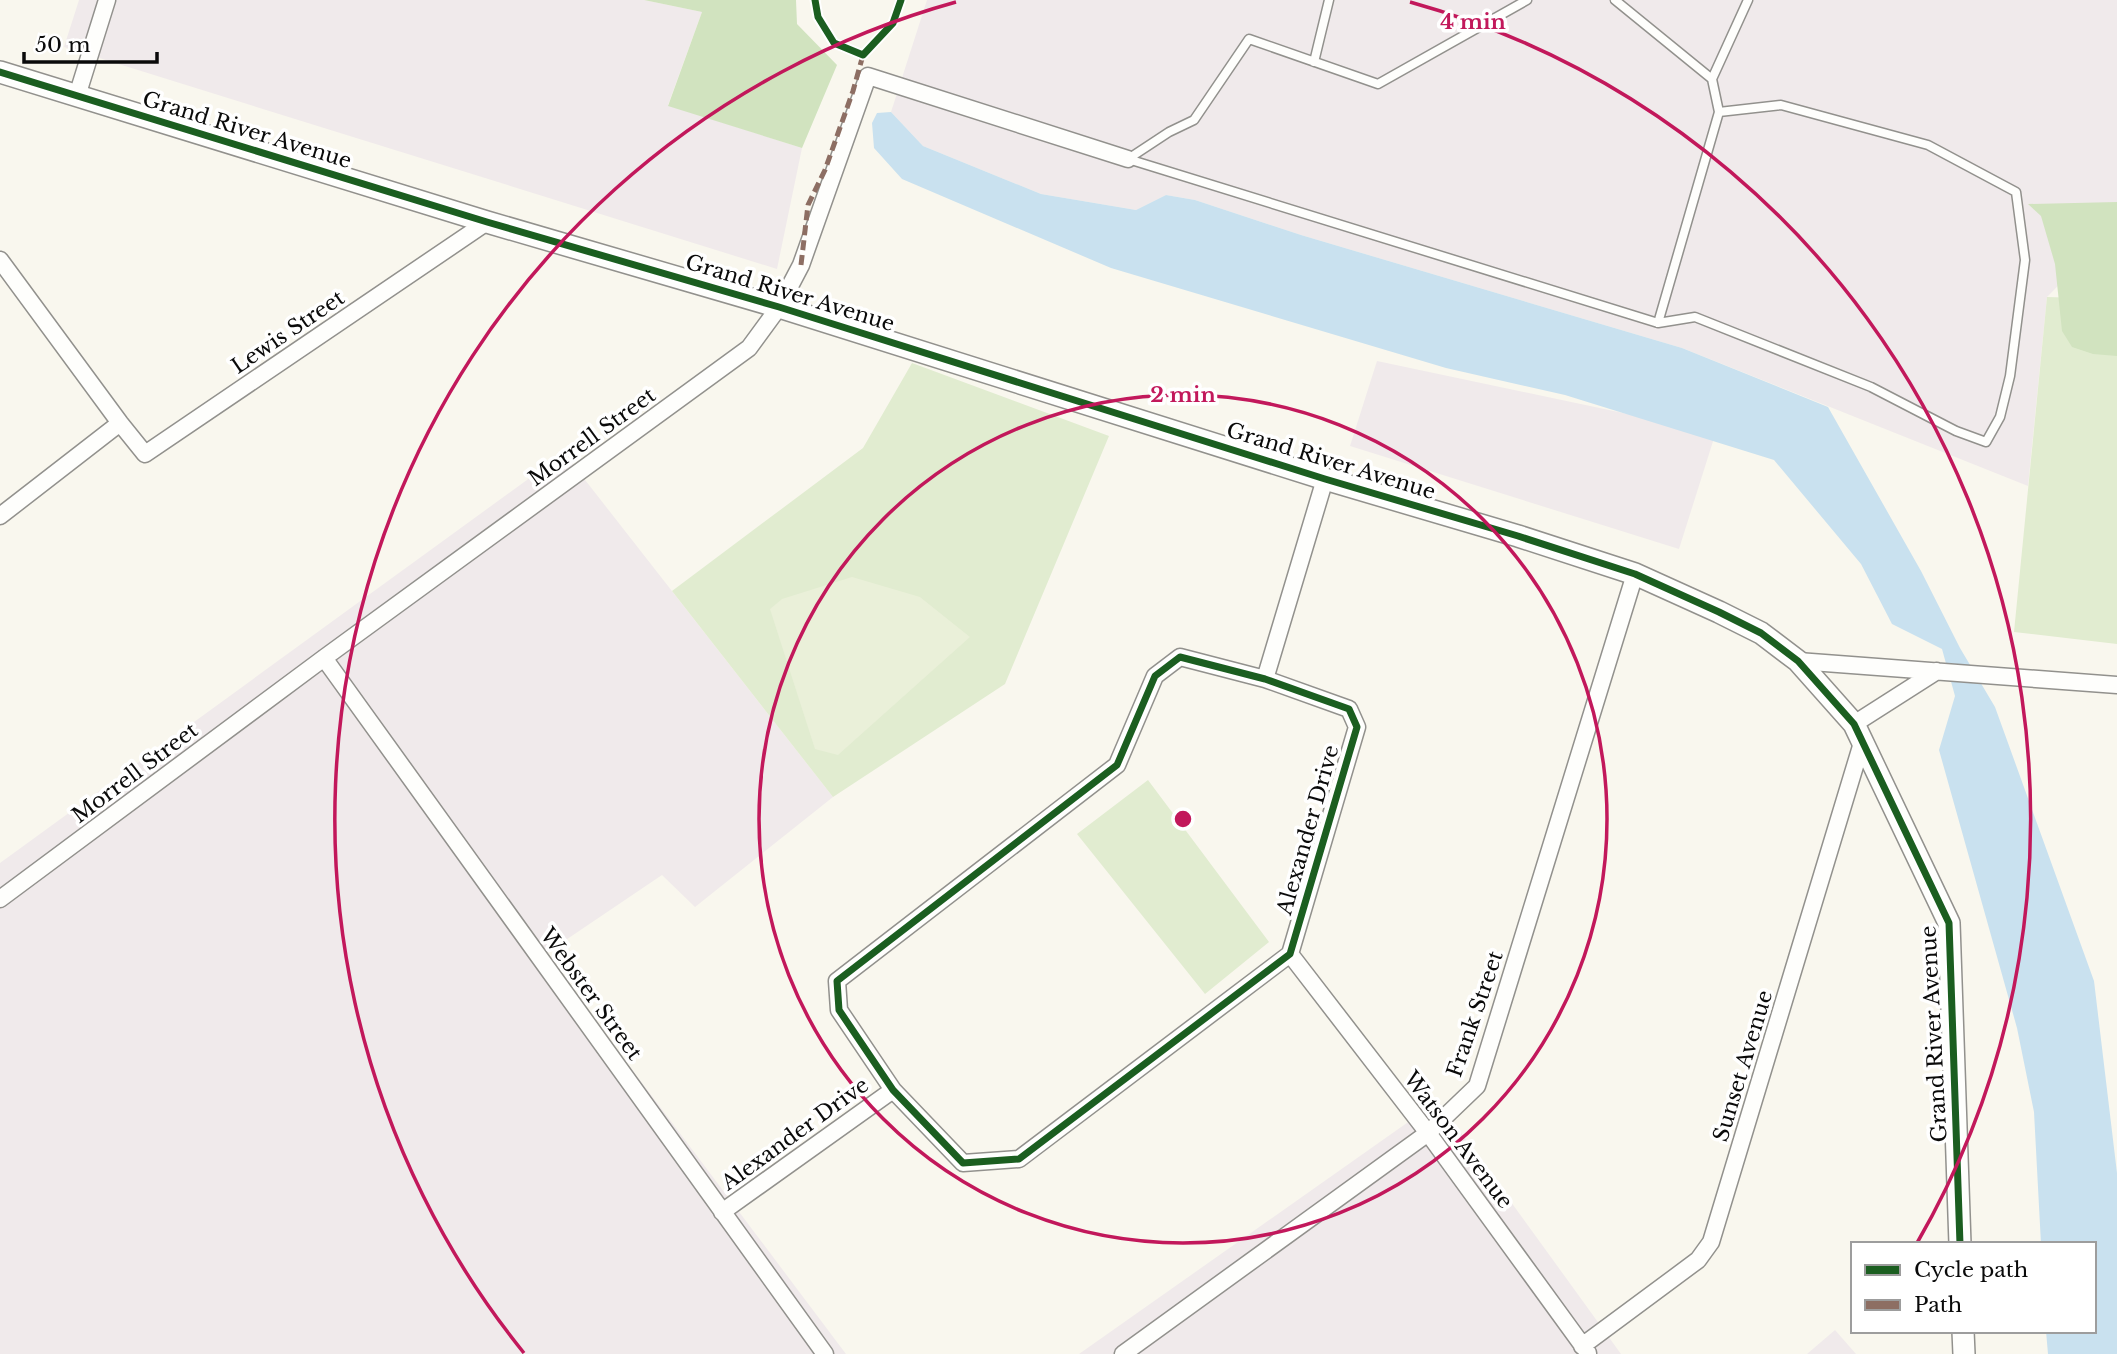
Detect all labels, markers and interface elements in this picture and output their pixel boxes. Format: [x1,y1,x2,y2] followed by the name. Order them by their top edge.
[1440,9,1506,35] text: 4 min
[24,21,158,65] scale bar
[35,32,91,58] text: 50 m
[139,86,355,174] street label: Grand River Avenue
[682,249,898,337] street label: Grand River Avenue
[227,285,350,379] street label: Lewis Street
[523,382,661,492] street label: Morrell Street
[1150,382,1216,408] text: 2 min
[1223,417,1439,505] street label: Grand River Avenue
[67,717,203,829] street label: Morrell Street
[1271,742,1345,919] street label: Alexander Drive
[1171,807,1195,831] centre of rings
[534,922,648,1065] street label: Webster Street
[1915,925,1953,1143] street label: Grand River Avenue
[1441,947,1509,1081] street label: Frank Street
[1708,987,1778,1145] street label: Sunset Avenue
[1397,1065,1518,1214] street label: Watson Avenue
[716,1072,874,1197] street label: Alexander Drive
[1851,1242,2096,1333] legend
[1914,1257,2028,1283] text: Cycle path
[1914,1292,1962,1318] text: Path

